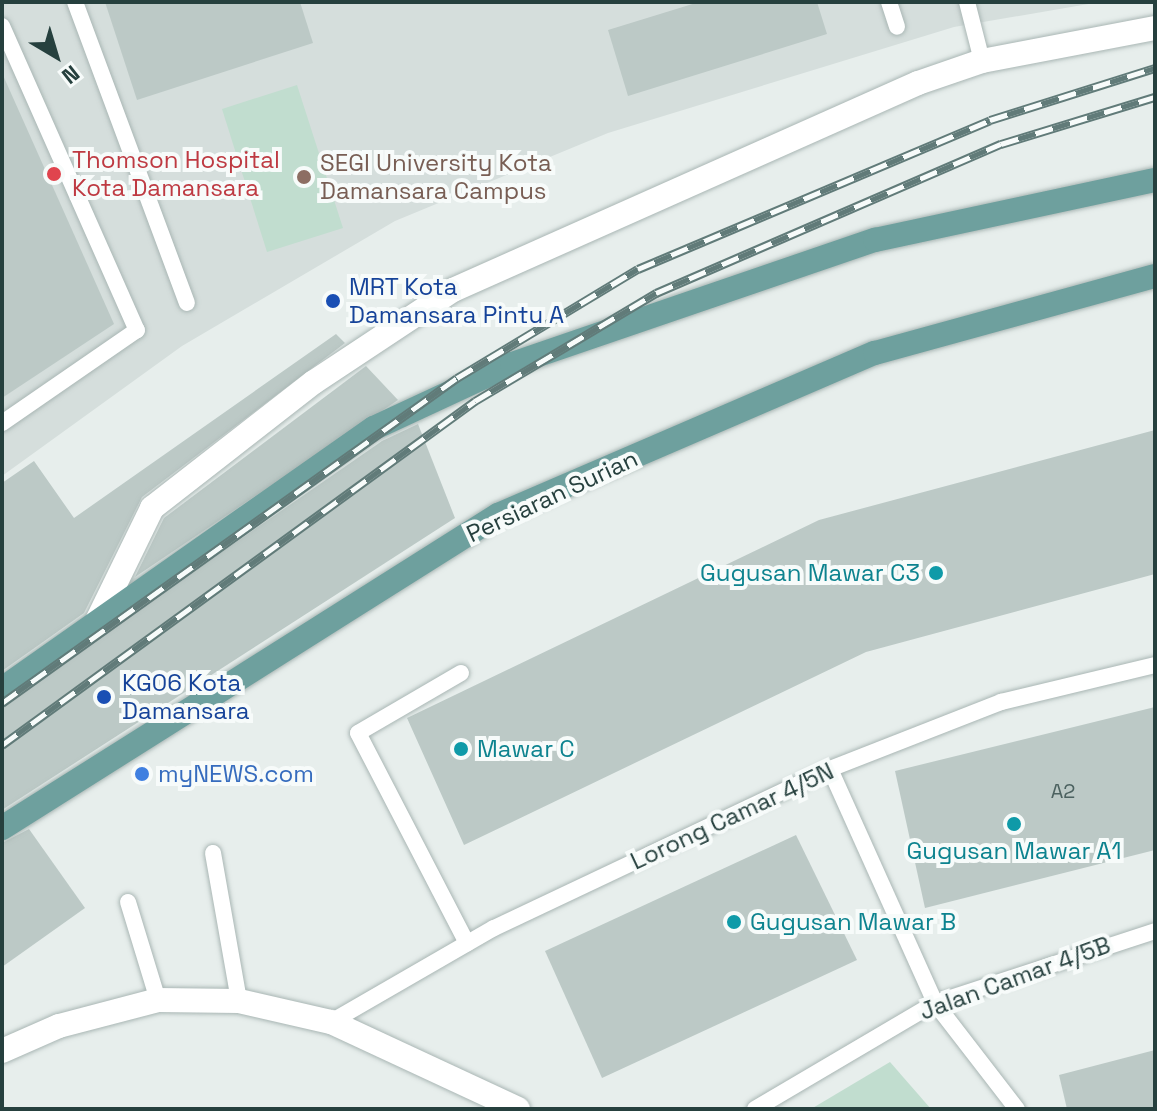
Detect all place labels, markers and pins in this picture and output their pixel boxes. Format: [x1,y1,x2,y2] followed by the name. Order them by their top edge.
[72,146,280,202] place label: Thomson Hospital Kota Damansara
[320,149,552,205] place label: SEGI University Kota Damansara Campus
[43,163,65,185] marker: Thomson Hospital Kota Damansara
[295,168,313,186] marker: SEGI University Kota Damansara Campus
[349,273,565,329] place label: MRT Kota Damansara Pintu A
[324,292,342,310] marker: MRT Kota Damansara Pintu A
[700,559,920,587] place label: Gugusan Mawar C3
[927,564,945,582] marker: Gugusan Mawar C3
[122,669,250,725] place label: KG06 Kota Damansara
[93,686,115,708] marker: KG06 Kota Damansara
[477,735,575,763] place label: Mawar C
[452,740,470,758] marker: Mawar C
[158,760,314,788] place label: myNEWS.com
[133,765,151,783] marker: myNEWS.com
[1005,815,1023,833] marker: Gugusan Mawar A1
[906,837,1122,865] place label: Gugusan Mawar A1
[750,908,956,936] place label: Gugusan Mawar B
[725,913,743,931] marker: Gugusan Mawar B

